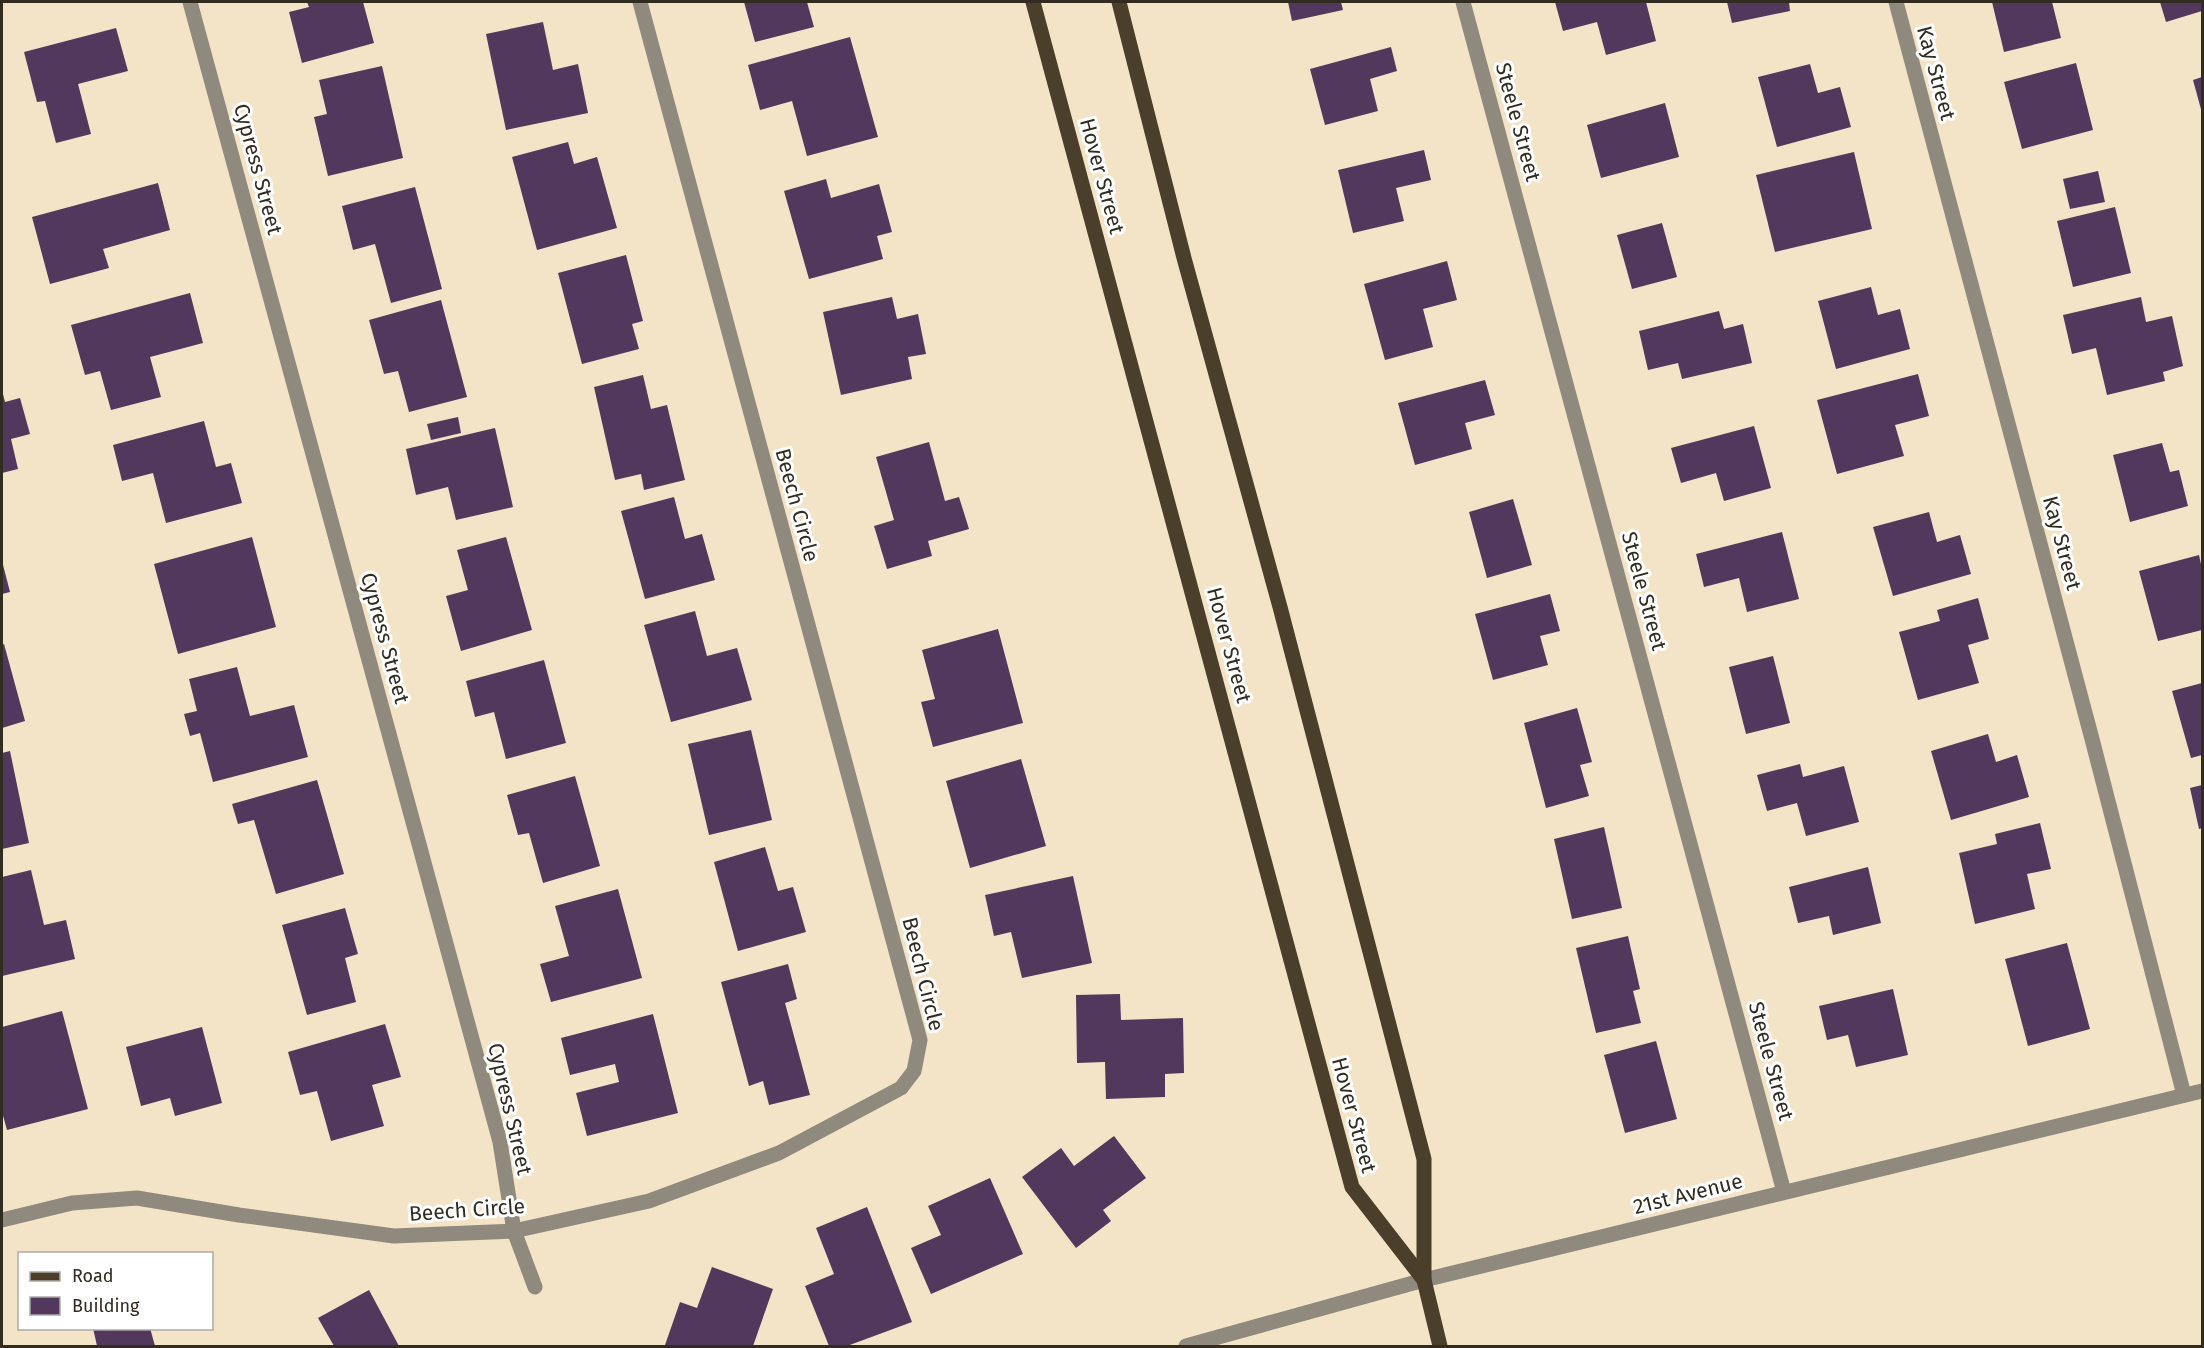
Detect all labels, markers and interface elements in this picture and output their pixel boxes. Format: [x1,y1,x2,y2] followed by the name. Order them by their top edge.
[1911,23,1961,123] street label: Kay Street
[1490,60,1546,185] street label: Steele Street
[228,101,288,238] street label: Cypress Street
[1074,115,1130,237] street label: Hover Street
[769,445,825,565] street label: Beech Circle
[2037,493,2087,593] street label: Kay Street
[1616,529,1672,654] street label: Steele Street
[355,570,415,707] street label: Cypress Street
[1201,584,1257,706] street label: Hover Street
[896,914,950,1034] street label: Beech Circle
[1743,999,1799,1124] street label: Steele Street
[482,1041,538,1178] street label: Cypress Street
[1326,1054,1382,1176] street label: Hover Street
[1631,1168,1745,1220] street label: 21st Avenue
[408,1193,526,1227] street label: Beech Circle
[18,1252,213,1330] legend
[72,1265,114,1287] text: Road
[72,1295,140,1317] text: Building

